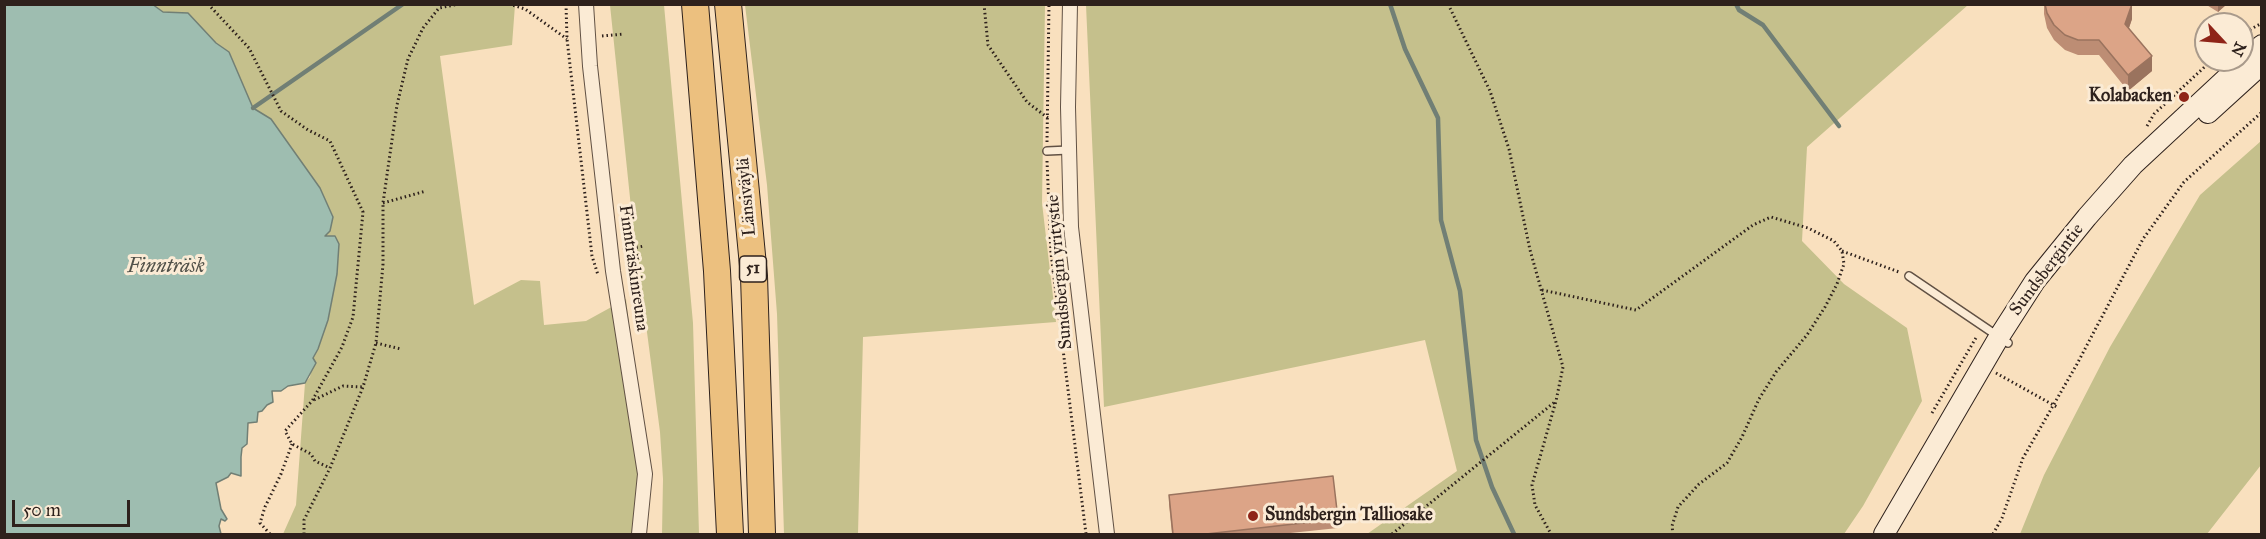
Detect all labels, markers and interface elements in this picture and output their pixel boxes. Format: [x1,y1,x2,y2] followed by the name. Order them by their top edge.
[2194,12,2254,72] north arrow
[2227,39,2250,59] text: N
[2089,86,2172,108] place label: Kolabacken
[2177,90,2191,104] marker: Kolabacken
[733,157,761,237] street label: Länsiväylä
[1042,194,1078,350] street label: Sundsbergin yritystie
[613,203,653,333] street label: Finnträskinreuna
[2005,220,2089,320] street label: Sundsbergintie
[127,255,205,279] water label: Finnträsk
[740,256,766,282] road number: 51
[15,488,134,526] scale bar
[23,499,61,521] text: 50 m
[1265,505,1433,527] place label: Sundsbergin Talliosake
[1246,509,1260,523] marker: Sundsbergin Talliosake

